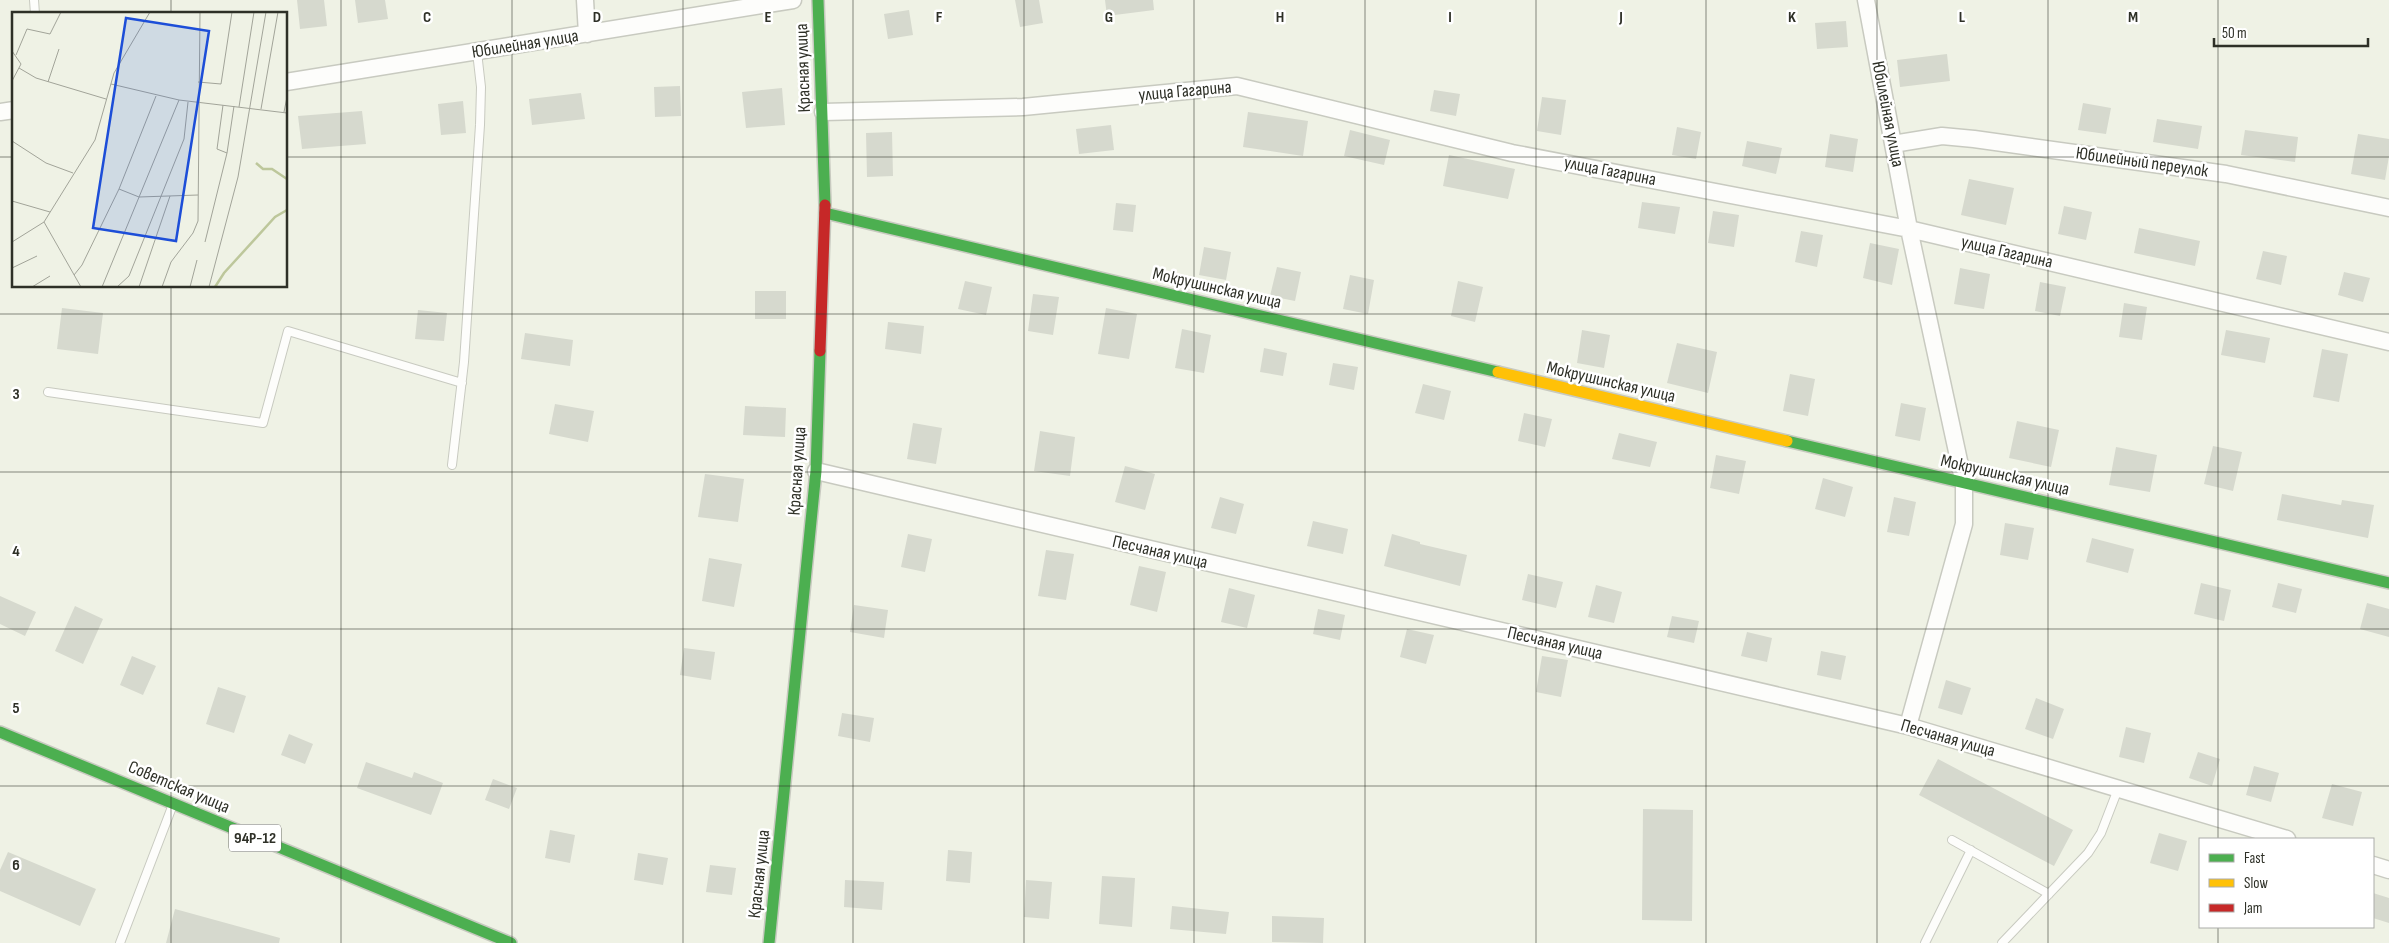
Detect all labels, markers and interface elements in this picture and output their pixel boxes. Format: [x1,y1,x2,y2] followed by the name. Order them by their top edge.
[423,8,431,27] text: C
[593,8,601,27] text: D
[765,8,772,27] text: E
[936,8,943,27] text: F
[1105,8,1113,27] text: G
[1276,8,1284,27] text: H
[1448,8,1452,27] text: I
[1618,8,1623,27] text: J
[1788,8,1796,27] text: K
[1959,8,1966,27] text: L
[2128,8,2138,27] text: M
[12,12,288,288] inset map
[2214,15,2368,47] scale bar
[791,23,815,113] street label: Красная улица
[2222,24,2247,43] text: 50 m
[470,25,580,63] street label: Юбилейная улица
[1867,59,1909,169] street label: Юбилейная улица
[1138,76,1232,106] street label: улица Гагарина
[2074,142,2210,182] street label: Юбилейный переулок
[1562,152,1658,190] street label: улица Гагарина
[1959,231,2055,273] street label: улица Гагарина
[1151,263,1284,313] street label: Мокрушинская улица
[1545,357,1678,407] street label: Мокрушинская улица
[12,385,20,404] text: 3
[783,426,811,516] street label: Красная улица
[1939,450,2072,500] street label: Мокрушинская улица
[1110,531,1210,573] street label: Песчаная улица
[12,542,20,561] text: 4
[1505,622,1605,664] street label: Песчаная улица
[12,699,20,718] text: 5
[1898,715,1998,762] street label: Песчаная улица
[125,756,233,818] street label: Советская улица
[229,824,281,851] road number: 94Р-12
[744,829,774,919] street label: Красная улица
[2199,838,2374,928] legend
[2244,849,2266,868] text: Fast
[12,856,20,875] text: 6
[2244,874,2268,893] text: Slow
[2243,899,2262,918] text: Jam

